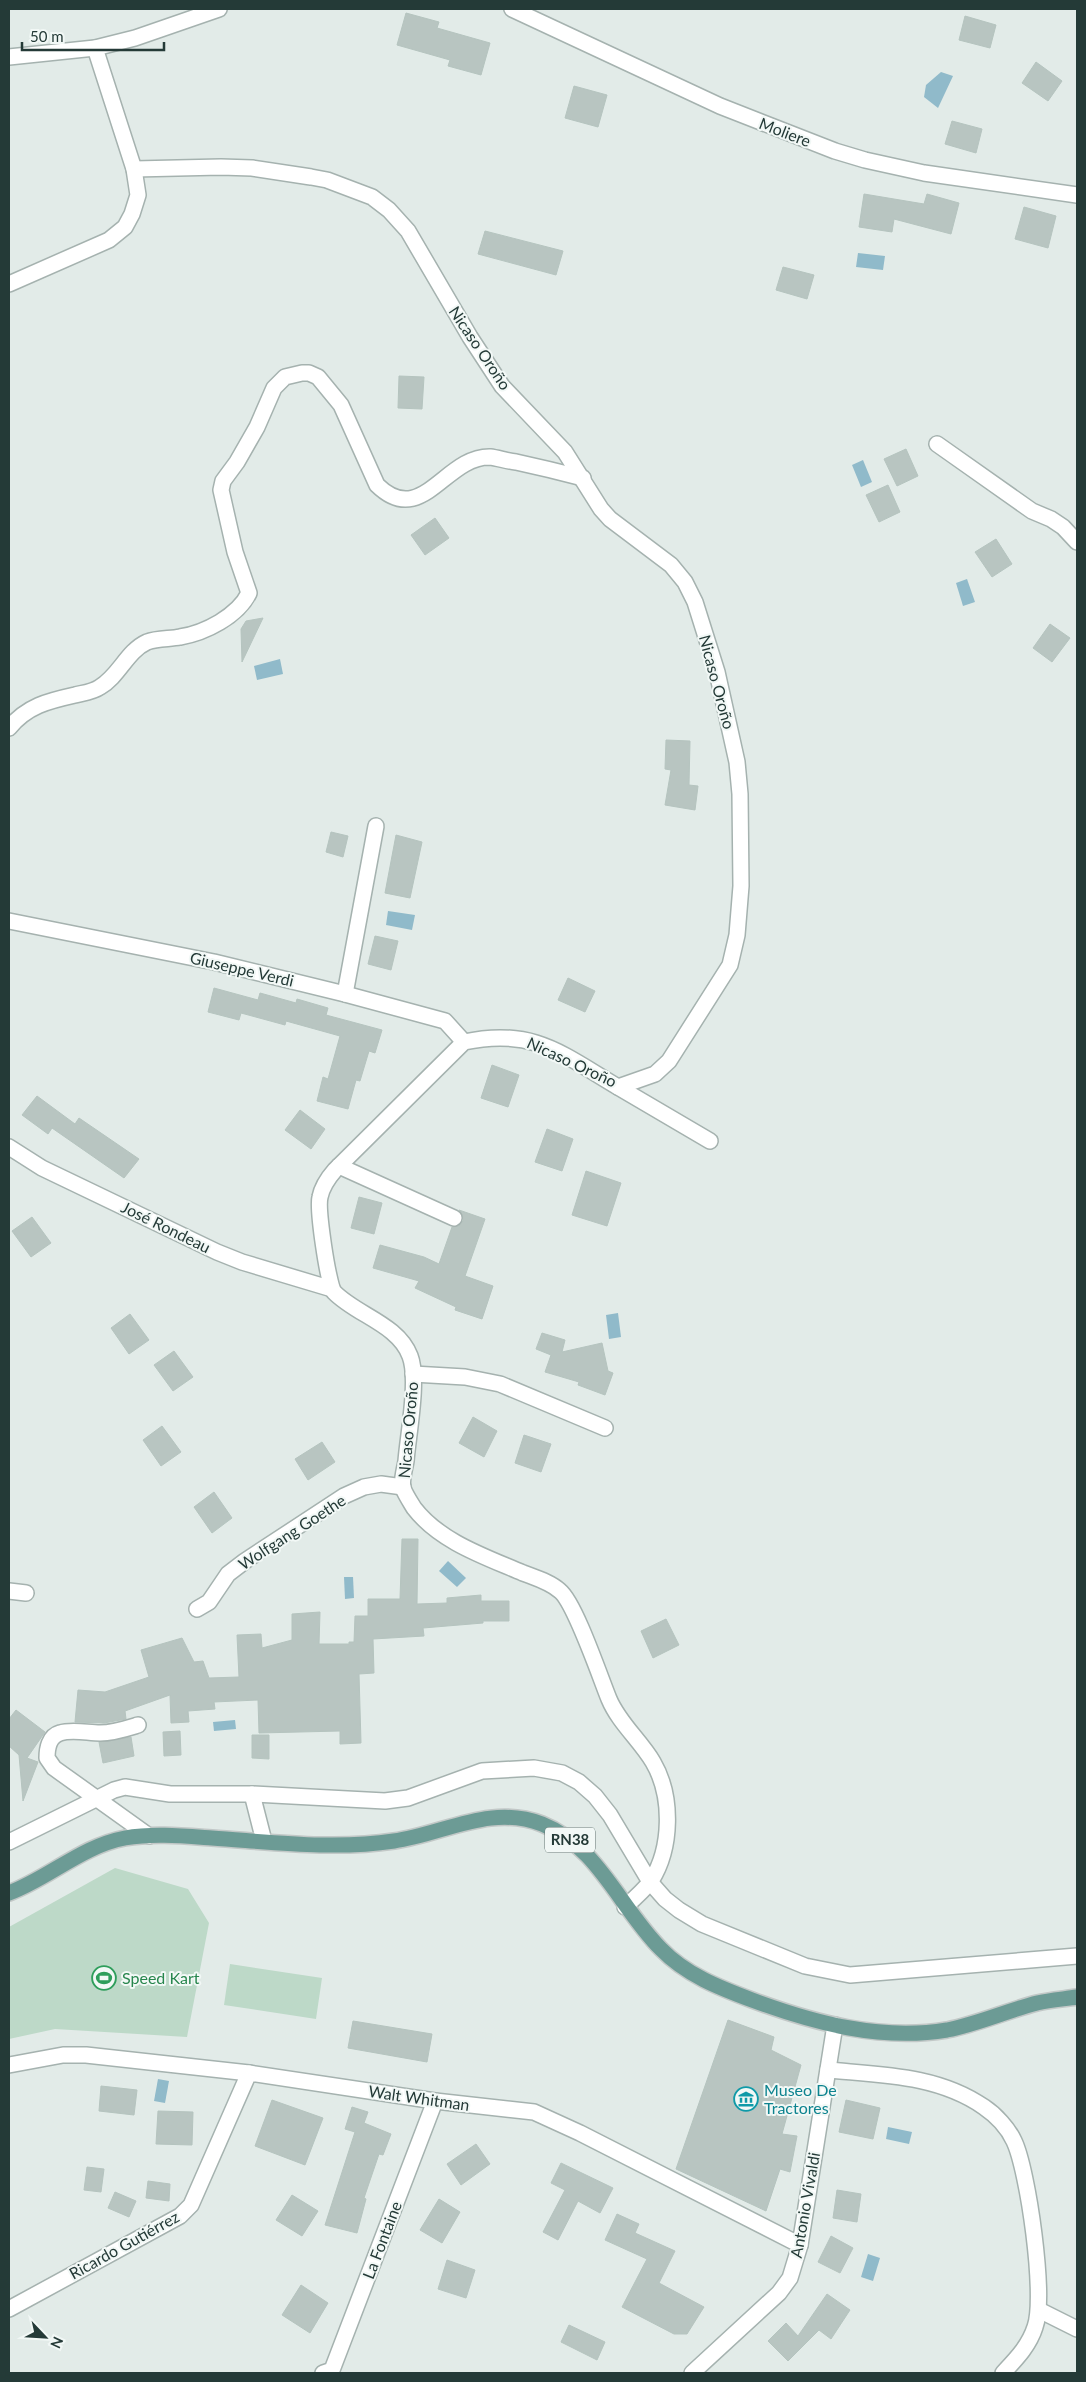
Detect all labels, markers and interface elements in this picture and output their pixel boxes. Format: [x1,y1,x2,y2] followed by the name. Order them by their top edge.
[22,20,165,52] scale bar
[30,27,64,45] text: 50 m
[757,113,814,150] street label: Moliere
[445,302,515,393] street label: Nicaso Oroño
[696,633,739,731] street label: Nicaso Oroño
[188,947,296,990] street label: Giuseppe Verdi
[524,1032,620,1091] street label: Nicaso Oroño
[119,1197,214,1256] street label: José Rondeau
[394,1381,421,1479] street label: Nicaso Oroño
[235,1490,349,1573] street label: Wolfgang Goethe
[545,1828,595,1852] road number: RN38
[91,1965,117,1991] sports icon: Speed Kart
[122,1968,200,1987] place label: Speed Kart
[764,2080,837,2117] place label: Museo De Tractores
[367,2081,471,2114] street label: Walt Whitman
[733,2086,759,2112] museum icon: Museo De Tractores
[786,2151,823,2259] street label: Antonio Vivaldi
[358,2198,405,2281] street label: La Fontaine
[65,2206,182,2283] street label: Ricardo Gutiérrez
[20,2312,70,2362] north arrow
[47,2334,67,2351] text: N

